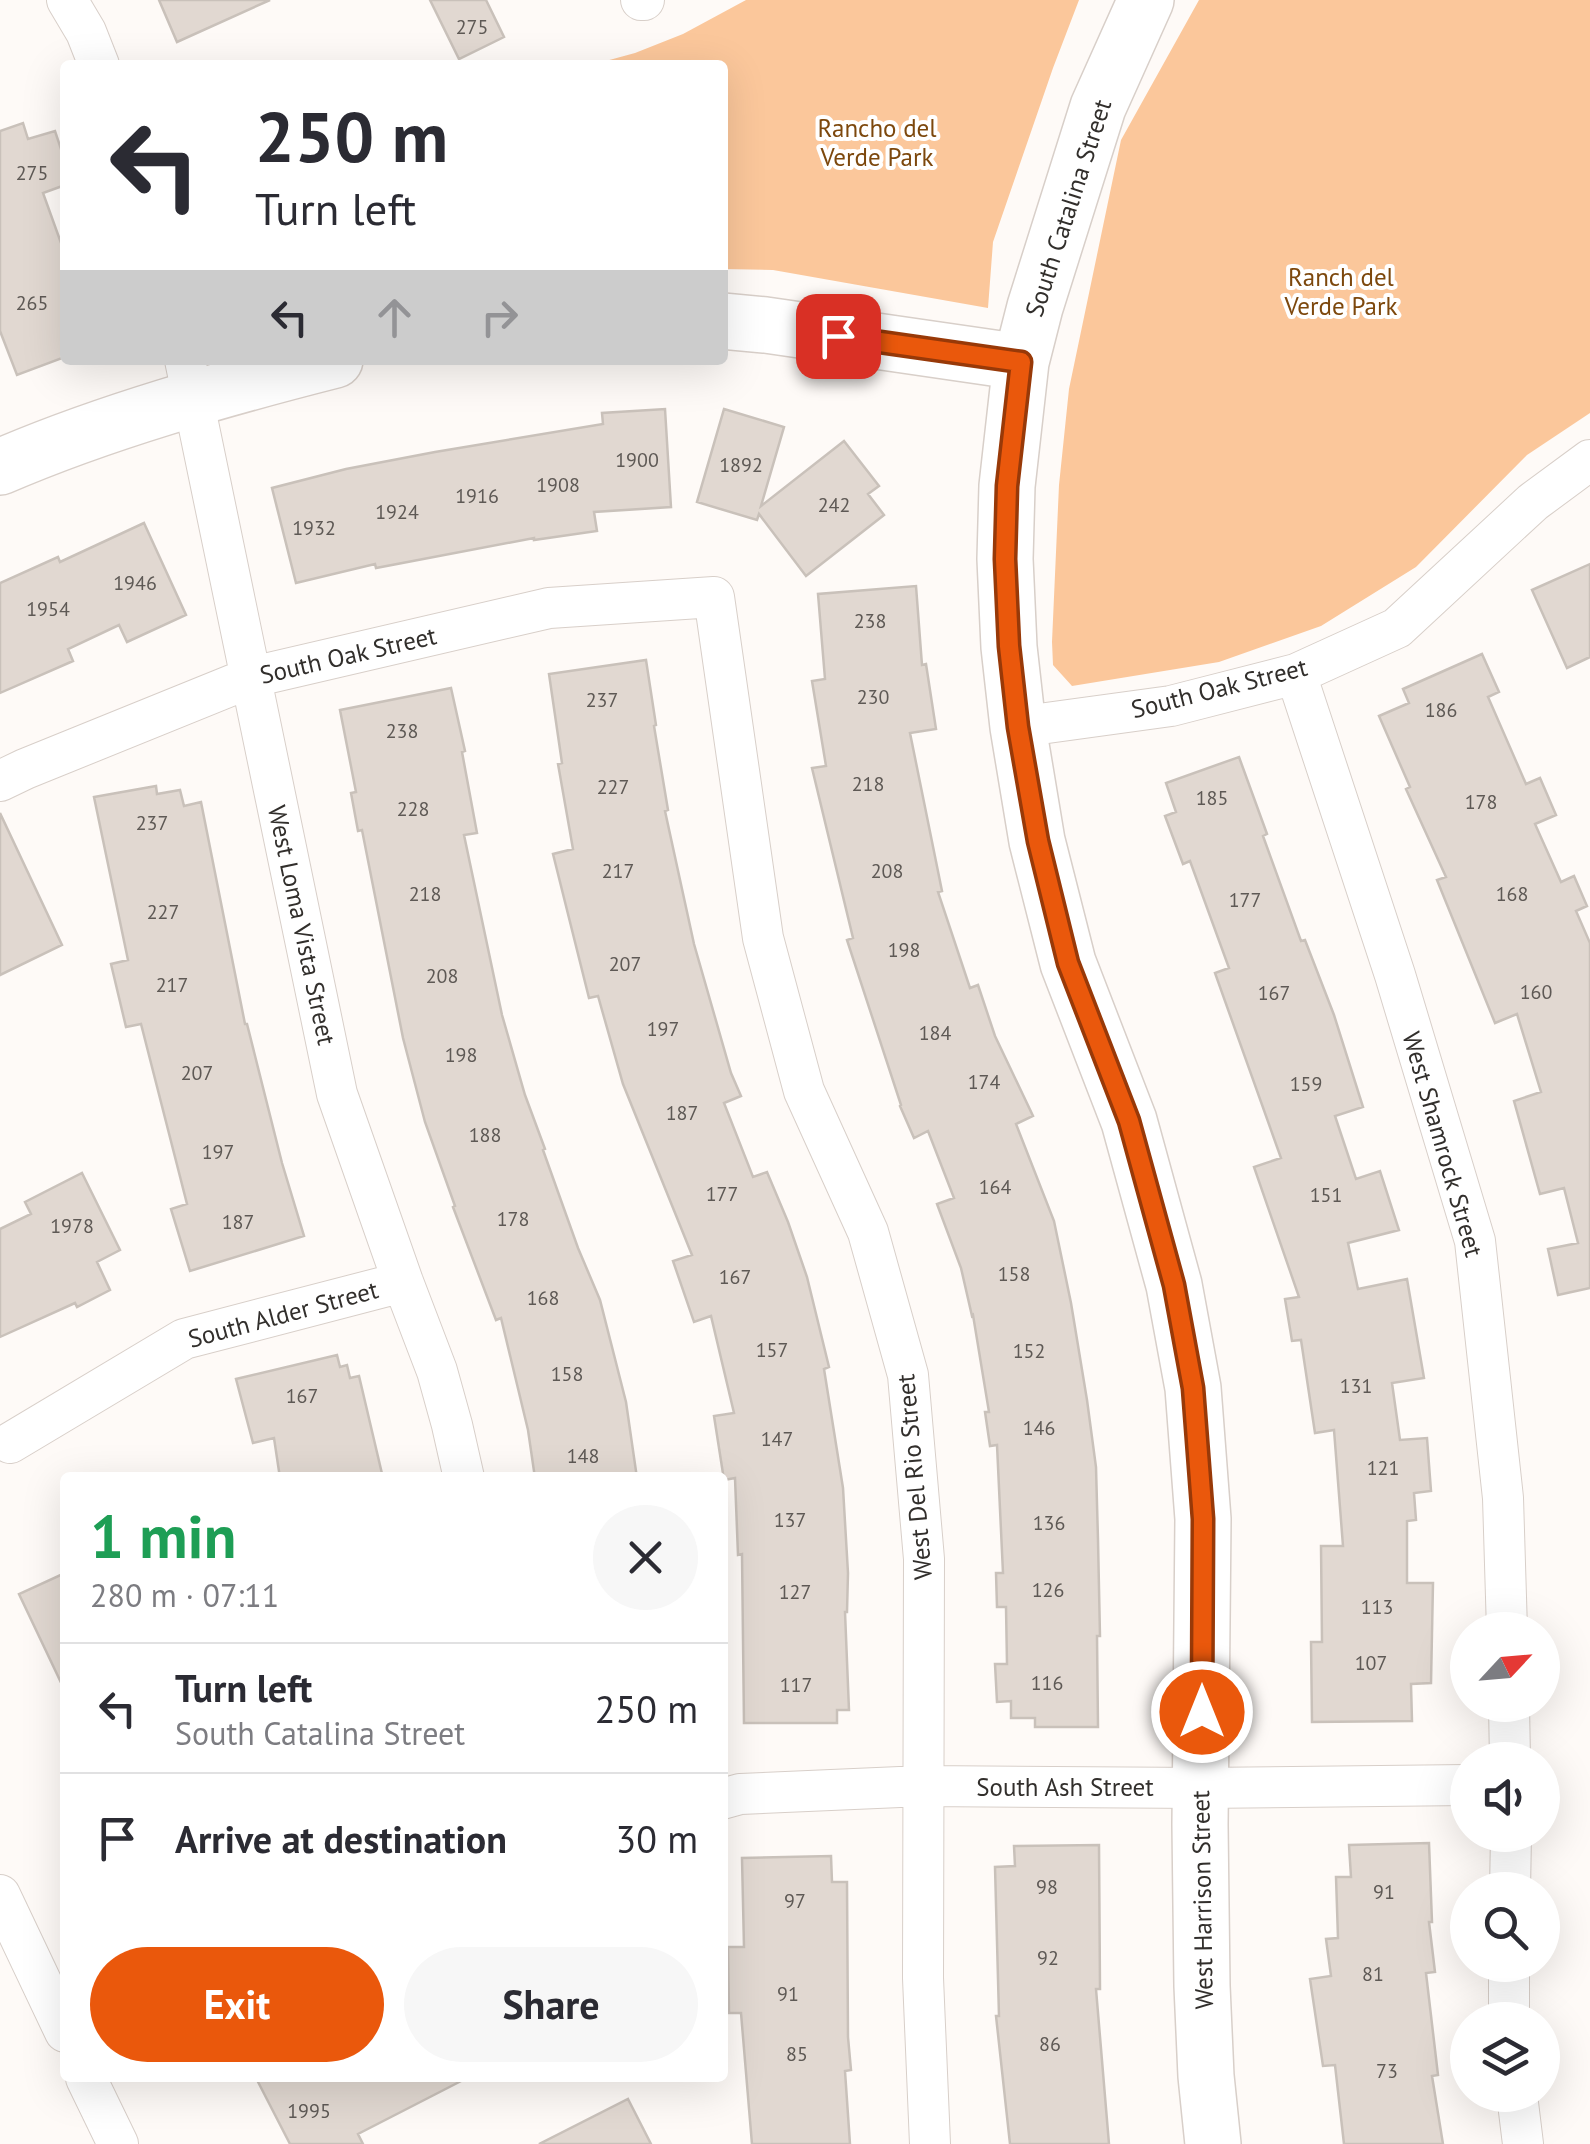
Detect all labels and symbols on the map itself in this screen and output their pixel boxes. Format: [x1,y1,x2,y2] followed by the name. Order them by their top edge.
[456,14,488,40] house number: 275
[1018,95,1118,321] street label: South Catalina Street
[817,112,937,173] park label: Rancho del Verde Park
[16,160,48,186] house number: 275
[1284,261,1397,322] park label: Ranch del Verde Park
[16,290,48,316] house number: 265
[796,294,881,379] pin
[615,447,659,473] house number: 1900
[719,452,763,478] house number: 1892
[536,472,580,498] house number: 1908
[455,483,499,509] house number: 1916
[818,492,850,518] house number: 242
[375,499,419,525] house number: 1924
[292,515,336,541] house number: 1932
[113,570,157,596] house number: 1946
[26,596,70,622] house number: 1954
[854,608,886,634] house number: 238
[257,619,440,691] street label: South Oak Street
[1128,651,1311,725] street label: South Oak Street
[857,684,889,710] house number: 230
[586,687,618,713] house number: 237
[1425,697,1457,723] house number: 186
[386,718,418,744] house number: 238
[852,771,884,797] house number: 218
[597,774,629,800] house number: 227
[1196,785,1228,811] house number: 185
[1465,789,1497,815] house number: 178
[397,796,429,822] house number: 228
[261,802,343,1048] street label: West Loma Vista Street
[136,810,168,836] house number: 237
[602,858,634,884] house number: 217
[871,858,903,884] house number: 208
[409,881,441,907] house number: 218
[1496,881,1528,907] house number: 168
[1229,887,1261,913] house number: 177
[147,899,179,925] house number: 227
[888,937,920,963] house number: 198
[609,951,641,977] house number: 207
[426,963,458,989] house number: 208
[156,972,188,998] house number: 217
[1520,979,1552,1005] house number: 160
[1258,980,1290,1006] house number: 167
[647,1016,679,1042] house number: 197
[919,1020,951,1046] house number: 184
[1396,1028,1491,1261] street label: West Shamrock Street
[445,1042,477,1068] house number: 198
[181,1060,213,1086] house number: 207
[968,1069,1000,1095] house number: 174
[1290,1071,1322,1097] house number: 159
[666,1100,698,1126] house number: 187
[469,1122,501,1148] house number: 188
[202,1139,234,1165] house number: 197
[979,1174,1011,1200] house number: 164
[706,1181,738,1207] house number: 177
[1310,1182,1342,1208] house number: 151
[497,1206,529,1232] house number: 178
[222,1209,254,1235] house number: 187
[50,1213,94,1239] house number: 1978
[998,1261,1030,1287] house number: 158
[719,1264,751,1290] house number: 167
[185,1273,382,1355] street label: South Alder Street
[527,1285,559,1311] house number: 168
[756,1337,788,1363] house number: 157
[1013,1338,1045,1364] house number: 152
[551,1361,583,1387] house number: 158
[889,1372,939,1581] street label: West Del Rio Street
[1340,1373,1372,1399] house number: 131
[286,1383,318,1409] house number: 167
[1023,1415,1055,1441] house number: 146
[761,1426,793,1452] house number: 147
[567,1443,599,1469] house number: 148
[1367,1455,1399,1481] house number: 121
[774,1507,806,1533] house number: 137
[1033,1510,1065,1536] house number: 136
[1032,1577,1064,1603] house number: 126
[779,1579,811,1605] house number: 127
[1361,1594,1393,1620] house number: 113
[1450,1612,1560,1722] north arrow
[1355,1650,1387,1676] house number: 107
[1150,1660,1254,1764] position arrow
[1031,1670,1063,1696] house number: 116
[780,1672,812,1698] house number: 117
[976,1771,1154,1803] street label: South Ash Street
[1184,1790,1220,2010] street label: West Harrison Street
[1036,1874,1058,1900] house number: 98
[1373,1879,1395,1905] house number: 91
[784,1888,806,1914] house number: 97
[1037,1945,1059,1971] house number: 92
[1362,1961,1384,1987] house number: 81
[777,1981,799,2007] house number: 91
[1039,2031,1061,2057] house number: 86
[786,2041,808,2067] house number: 85
[1376,2058,1398,2084] house number: 73
[287,2098,331,2124] house number: 1995

